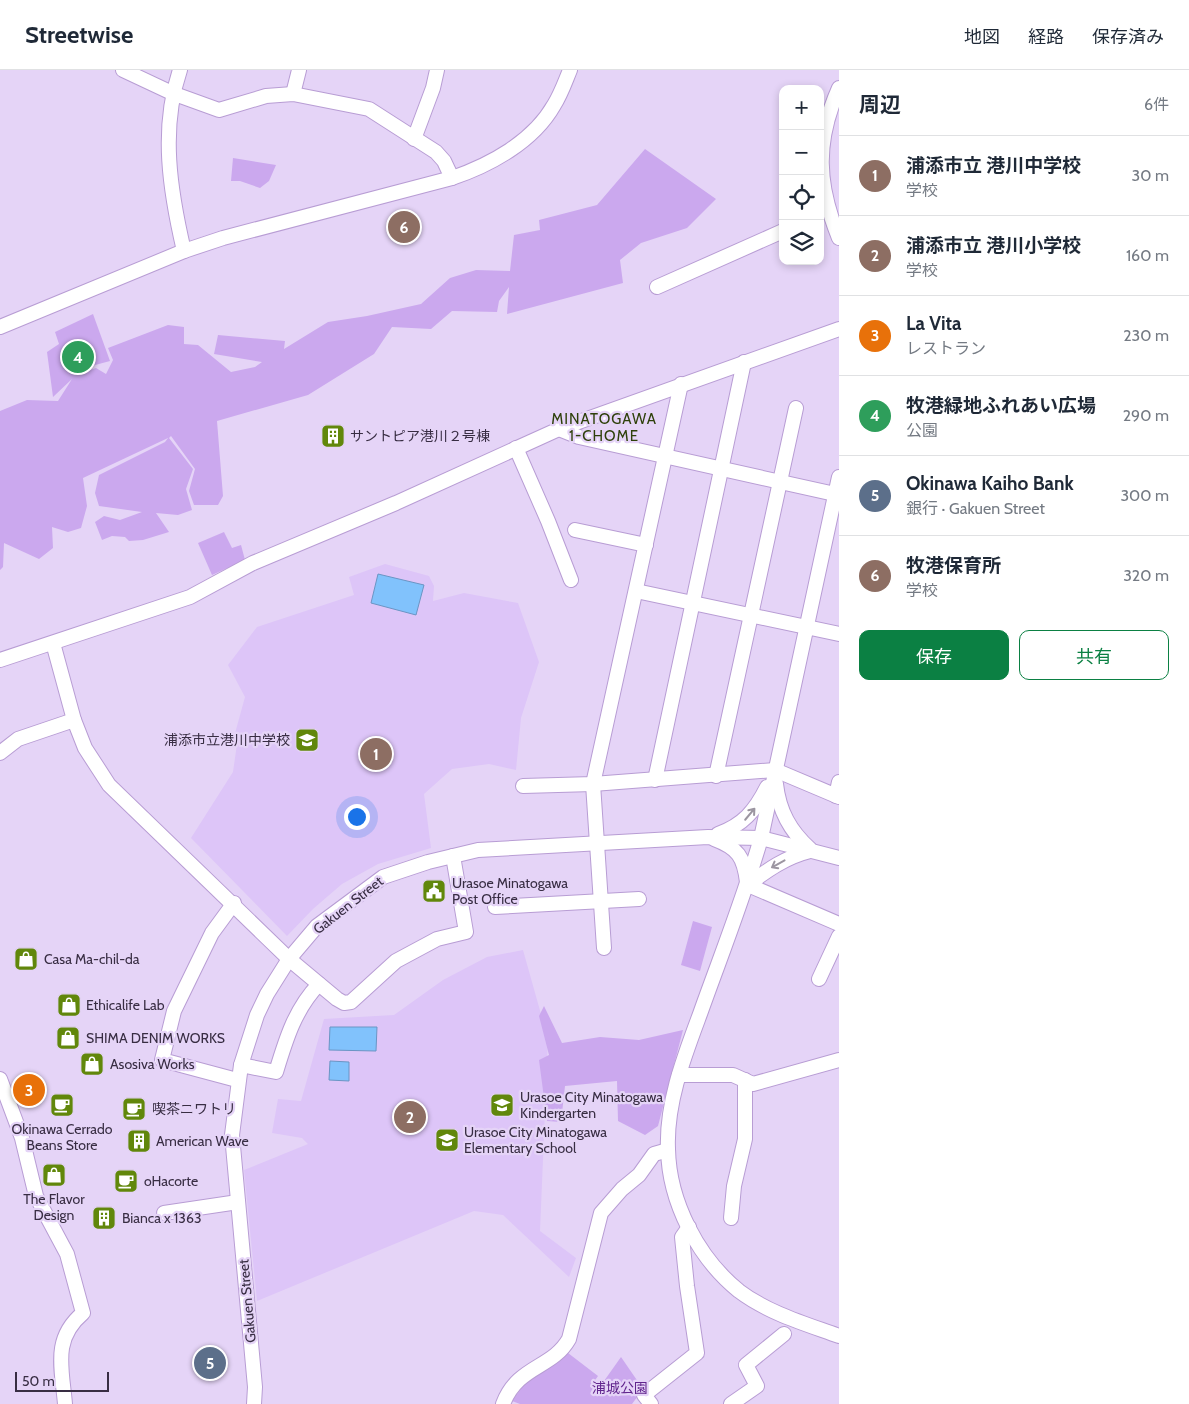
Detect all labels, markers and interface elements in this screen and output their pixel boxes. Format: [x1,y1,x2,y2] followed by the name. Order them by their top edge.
[25,20,133,49] text: Streetwise
[964,26,1000,48] text: 地図
[1028,26,1064,48] text: 経路
[1092,26,1164,48] text: 保存済み
[779,85,824,265] map controls
[779,85,824,130] button: +
[859,92,901,117] text: 周辺
[1144,95,1169,114] text: 6件
[779,130,824,175] button: −
[906,154,1081,177] text: 浦添市立 港川中学校
[872,166,878,185] text: 1
[1132,166,1169,185] text: 30 m
[779,175,824,220] button: locate
[906,181,938,200] text: 学校
[388,208,420,246] pin: 6
[779,220,824,265] button: layers
[906,234,1081,257] text: 浦添市立 港川小学校
[871,246,879,265] text: 2
[1126,246,1169,265] text: 160 m
[906,261,938,280] text: 学校
[906,312,961,335] text: La Vita
[871,326,879,345] text: 3
[1123,326,1169,345] text: 230 m
[62,338,94,376] pin: 4
[906,339,986,358] text: レストラン
[906,394,1096,417] text: 牧港緑地ふれあい広場
[870,406,880,425] text: 4
[1123,406,1169,425] text: 290 m
[551,410,657,445] district label: MINATOGAWA 1-CHOME
[906,421,938,440] text: 公園
[320,423,346,449] building icon: サントピア港川２号棟
[350,427,490,445] place label: サントピア港川２号棟
[906,472,1074,495] text: Okinawa Kaiho Bank
[871,486,879,505] text: 5
[1120,486,1169,505] text: 300 m
[906,499,1045,518] text: 銀行 · Gakuen Street
[906,554,1001,577] text: 牧港保育所
[871,566,880,585] text: 6
[1123,566,1169,585] text: 320 m
[906,581,938,600] text: 学校
[859,630,1009,680] button: 保存
[1019,630,1169,680] button: 共有
[294,727,320,753] school or university icon: 浦添市立港川中学校
[164,731,290,749] place label: 浦添市立港川中学校
[360,735,392,773] pin: 1
[344,804,370,830] your location
[745,808,756,821] one-way arrow
[771,860,786,869] one-way arrow
[309,872,387,938] street label: Gakuen Street
[452,874,568,908] place label: Urasoe Minatogawa Post Office
[421,878,447,904] public building icon: Urasoe Minatogawa Post Office
[13,946,39,972] shop icon: Casa Ma-chil-da
[44,950,140,968] place label: Casa Ma-chil-da
[56,992,82,1018] shop icon: Ethicalife Lab
[86,996,165,1014] place label: Ethicalife Lab
[55,1025,81,1051] shop icon: SHIMA DENIM WORKS
[86,1029,225,1047] place label: SHIMA DENIM WORKS
[79,1051,105,1077] shop icon: Asosiva Works
[110,1055,195,1073] place label: Asosiva Works
[13,1071,45,1109] pin: 3
[520,1088,663,1122] place label: Urasoe City Minatogawa Kindergarten
[49,1092,75,1118] cafe icon: Okinawa Cerrado Beans Store
[489,1092,515,1118] school or university icon: Urasoe City Minatogawa Kindergarten
[121,1096,147,1122] cafe icon: 喫茶ニワトリ
[394,1098,426,1136] pin: 2
[152,1100,236,1118] place label: 喫茶ニワトリ
[12,1120,113,1154] place label: Okinawa Cerrado Beans Store
[464,1123,607,1157] place label: Urasoe City Minatogawa Elementary School
[434,1127,460,1153] school or university icon: Urasoe City Minatogawa Elementary School
[126,1128,152,1154] building icon: American Wave
[156,1132,249,1150] place label: American Wave
[41,1162,67,1188] shop icon: The Flavor Design
[113,1168,139,1194] cafe icon: oHacorte
[144,1172,198,1190] place label: oHacorte
[23,1190,85,1224] place label: The Flavor Design
[91,1205,117,1231] building icon: Bianca x 1363
[122,1209,201,1227] place label: Bianca x 1363
[234,1258,260,1344] street label: Gakuen Street
[194,1344,226,1382] pin: 5
[15,1369,109,1392] scale bar
[22,1372,55,1390] text: 50 m
[592,1379,648,1397] park label: 浦城公園

